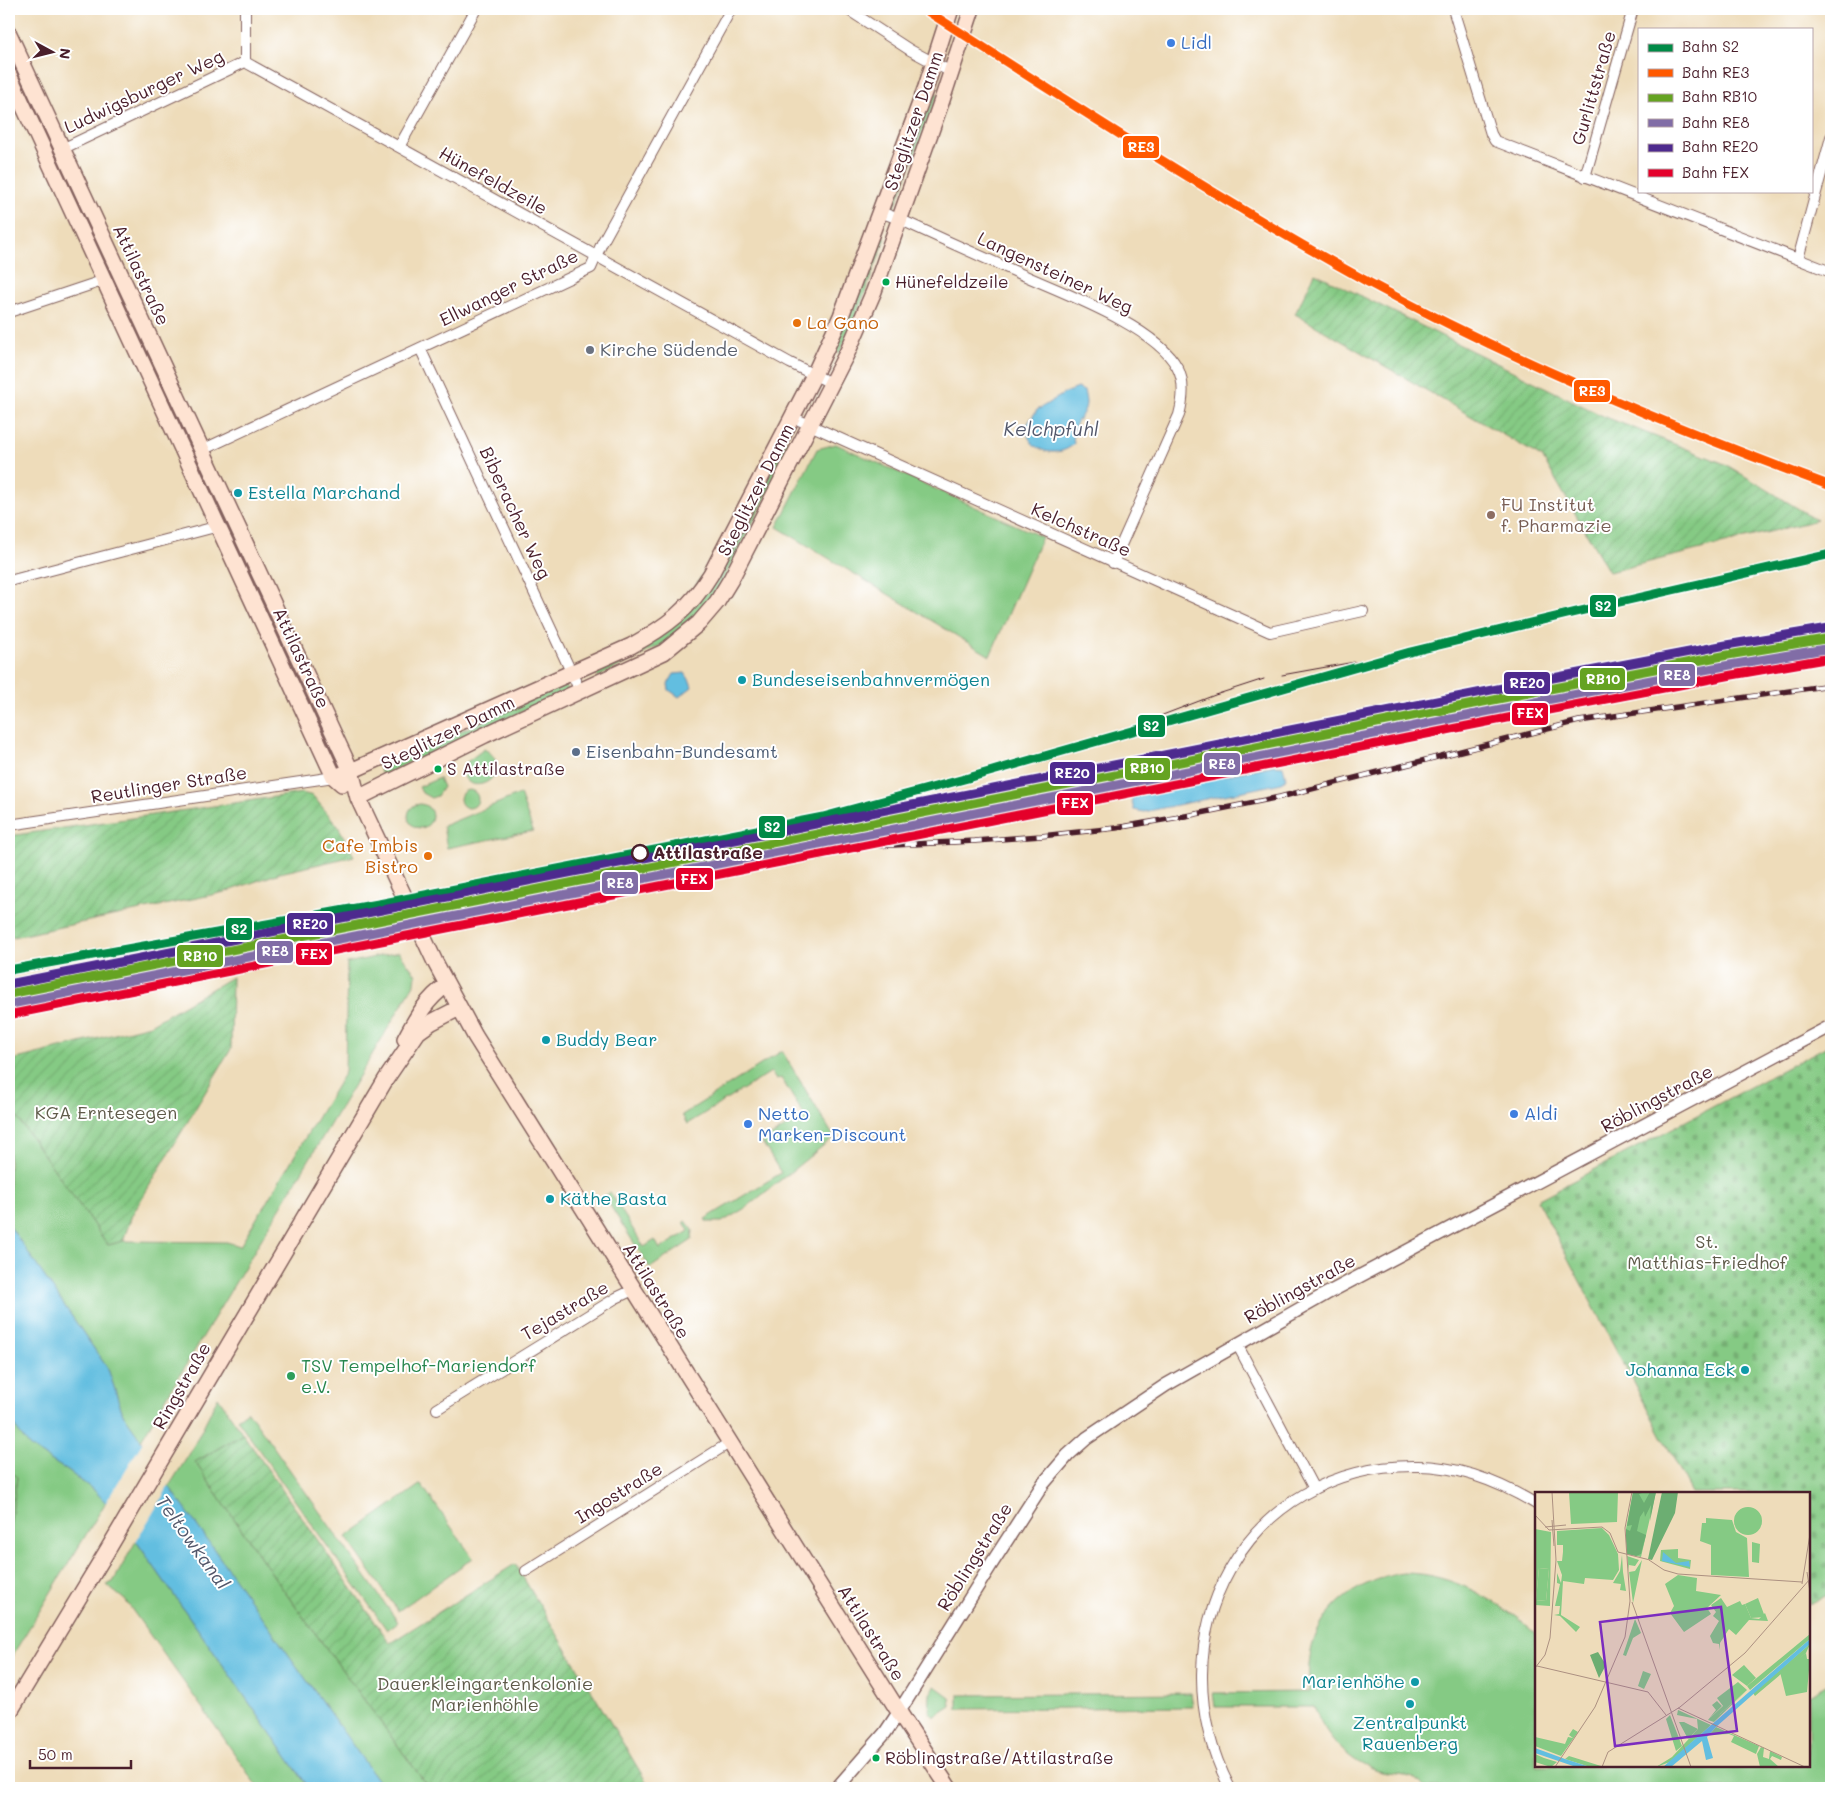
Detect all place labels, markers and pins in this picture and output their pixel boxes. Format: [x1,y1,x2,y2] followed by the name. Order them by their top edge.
[1181,30,1212,54] place label: Lidl
[1165,37,1177,49] marker: Lidl
[895,270,1009,292] place label: Hünefeldzeile
[881,277,891,287] marker: Hünefeldzeile
[807,310,879,334] place label: La Gano
[791,317,803,329] marker: La Gano
[600,337,738,361] place label: Kirche Südende
[584,344,596,356] marker: Kirche Südende
[248,480,400,504] place label: Estella Marchand
[232,487,244,499] marker: Estella Marchand
[1501,492,1612,537] place label: FU Institut f. Pharmazie
[1485,509,1497,521] marker: FU Institut f. Pharmazie
[752,667,990,691] place label: Bundeseisenbahnvermögen
[736,674,748,686] marker: Bundeseisenbahnvermögen
[586,739,778,763] place label: Eisenbahn-Bundesamt
[570,746,582,758] marker: Eisenbahn-Bundesamt
[447,757,565,779] place label: S Attilastraße
[433,764,443,774] marker: S Attilastraße
[322,833,418,878] place label: Cafe Imbis Bistro
[653,840,763,864] place label: Attilastraße
[631,844,649,862] marker: Attilastraße
[422,850,434,862] marker: Cafe Imbis Bistro
[556,1027,658,1051] place label: Buddy Bear
[540,1034,552,1046] marker: Buddy Bear
[758,1101,906,1146] place label: Netto Marken-Discount
[1524,1101,1558,1125] place label: Aldi
[1508,1108,1520,1120] marker: Aldi
[742,1118,754,1130] marker: Netto Marken-Discount
[560,1186,667,1210] place label: Käthe Basta
[544,1193,556,1205] marker: Käthe Basta
[301,1353,537,1398] place label: TSV Tempelhof-Mariendorf e.V.
[1626,1357,1735,1381] place label: Johanna Eck
[1739,1364,1751,1376] marker: Johanna Eck
[285,1370,297,1382] marker: TSV Tempelhof-Mariendorf e.V.
[1302,1669,1405,1693] place label: Marienhöhe
[1409,1676,1421,1688] marker: Marienhöhe
[1404,1698,1416,1710] marker: Zentralpunkt Rauenberg
[1353,1710,1467,1755] place label: Zentralpunkt Rauenberg
[885,1746,1114,1768] place label: Röblingstraße/Attilastraße
[871,1753,881,1763] marker: Röblingstraße/Attilastraße

